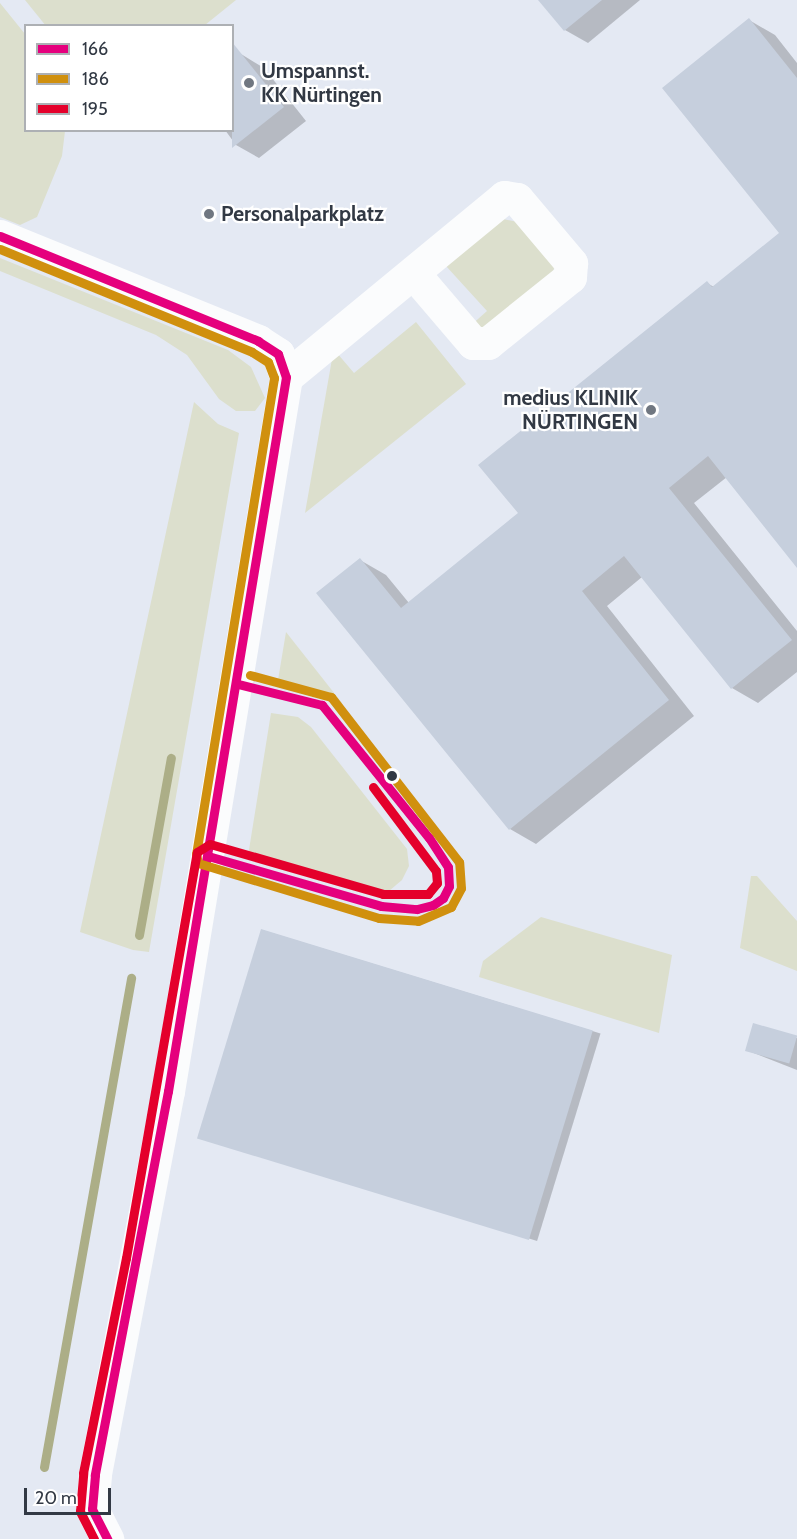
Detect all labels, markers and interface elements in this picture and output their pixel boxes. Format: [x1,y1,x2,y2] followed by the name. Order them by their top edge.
[24,24,234,132] legend
[82,38,108,60] text: 166
[261,58,382,108] place label: Umspannst. KK Nürtingen
[82,68,109,90] text: 186
[242,76,256,90] marker: Umspannst. KK Nürtingen
[82,98,108,120] text: 195
[221,201,384,227] place label: Personalparkplatz
[202,207,216,221] marker: Personalparkplatz
[503,385,638,435] place label: medius KLINIK NÜRTINGEN
[642,401,660,419] marker: medius KLINIK NÜRTINGEN
[386,770,398,782] unlabelled marker
[27,1476,114,1514] scale bar
[35,1487,77,1509] text: 20 m

